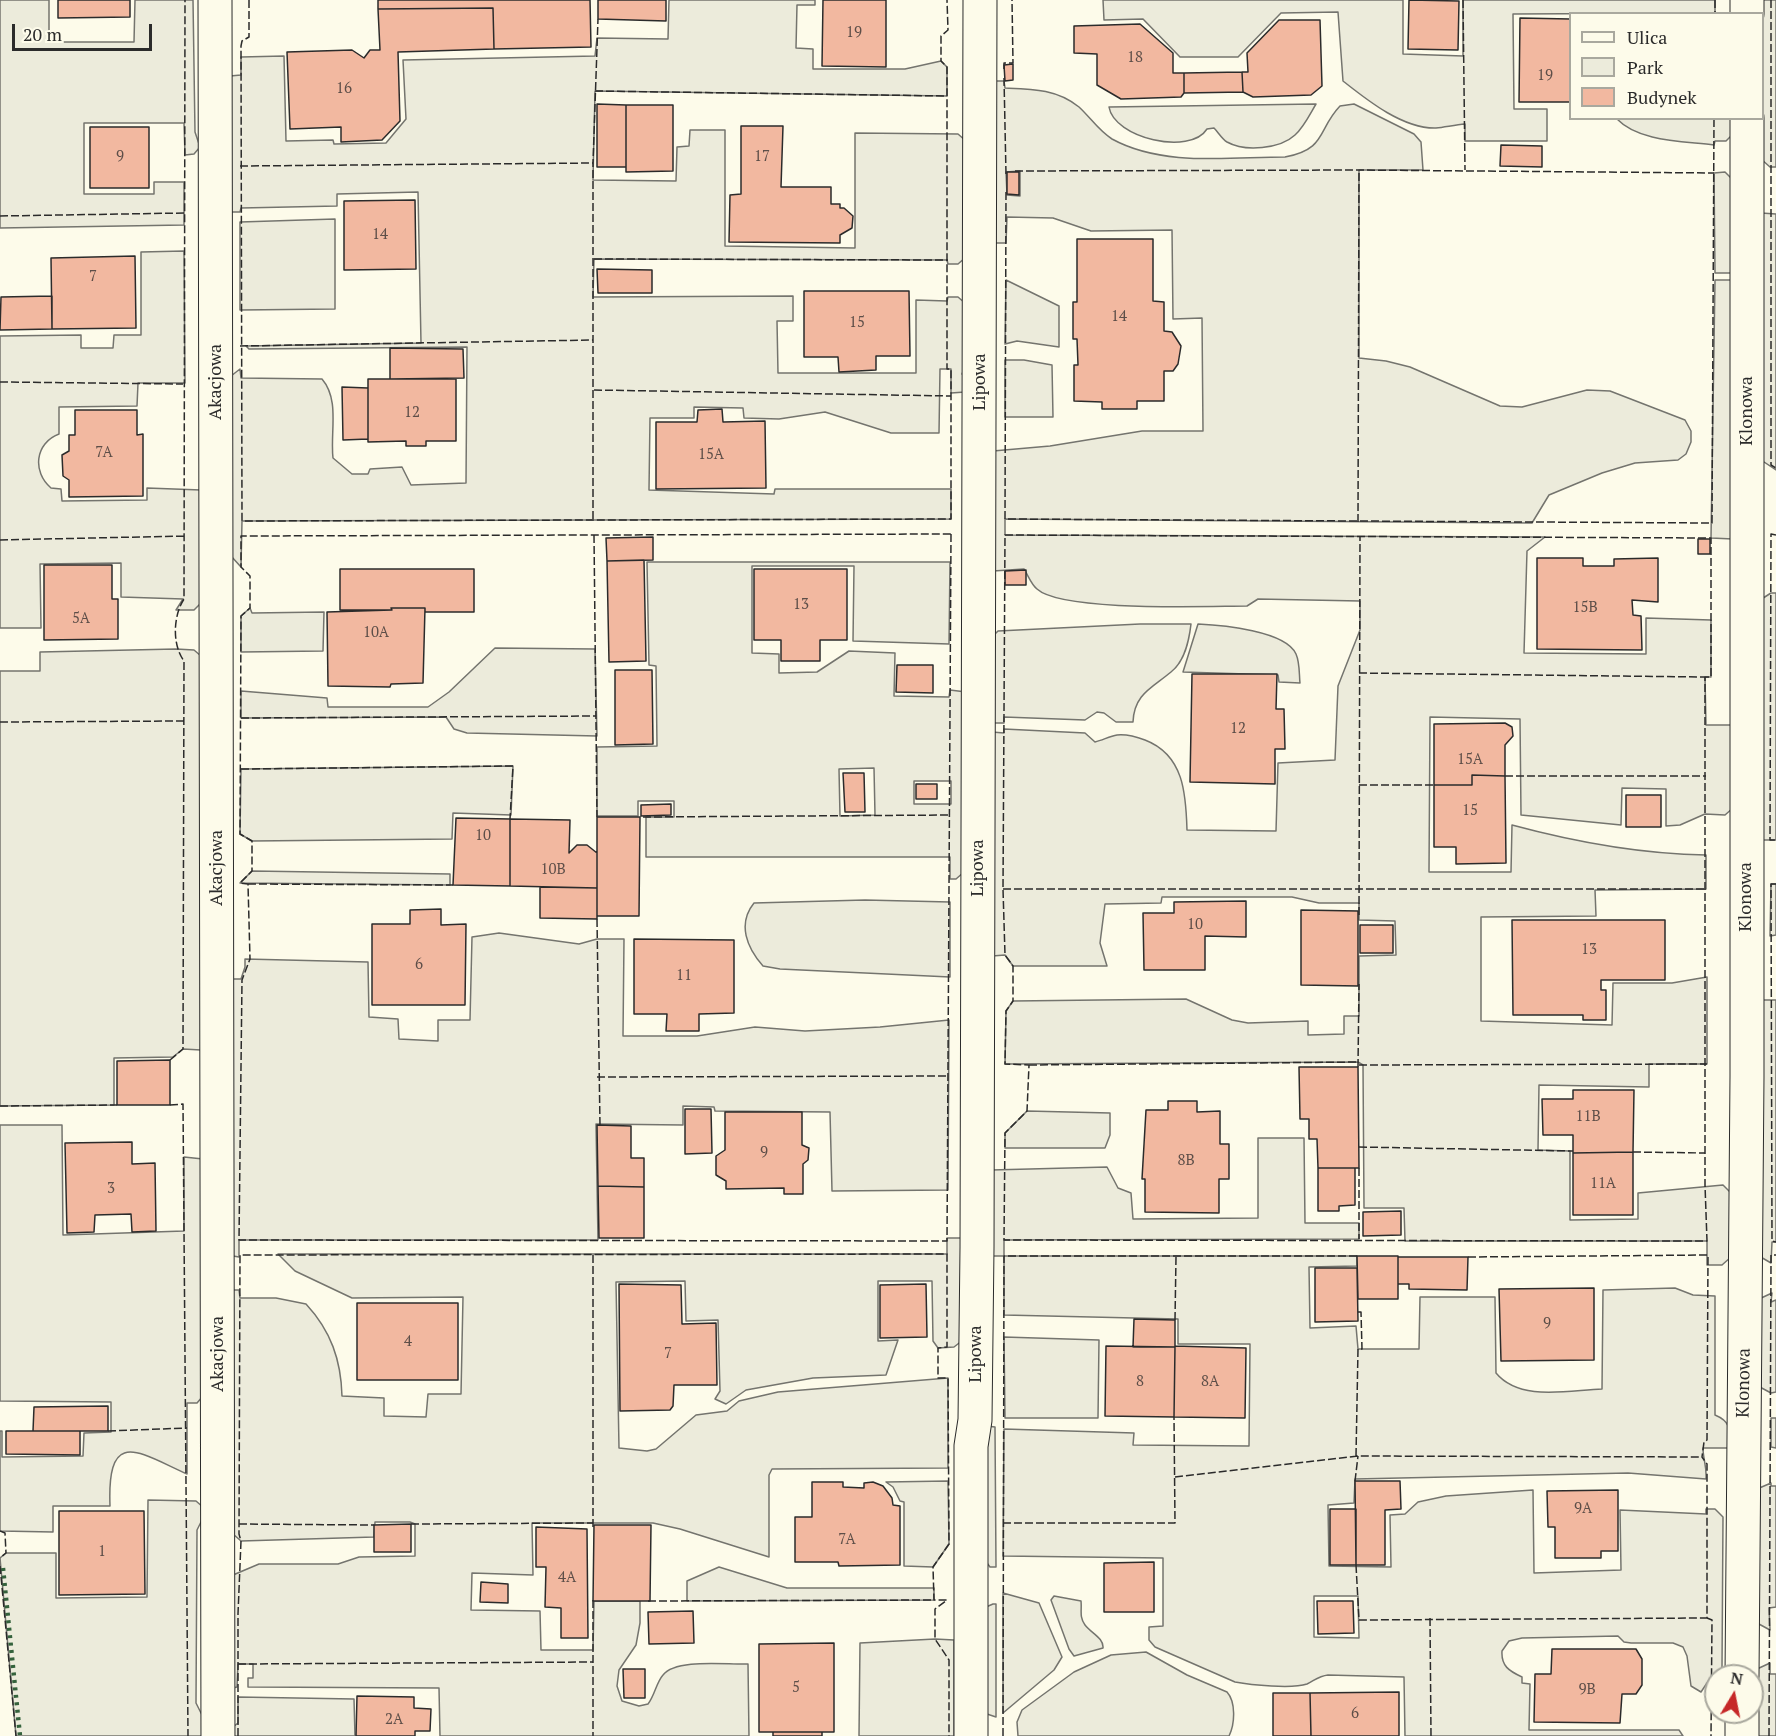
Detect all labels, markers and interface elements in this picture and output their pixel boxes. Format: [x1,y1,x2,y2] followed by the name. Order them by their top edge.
[15,12,154,50] scale bar
[1569,12,1764,120] legend
[23,22,62,46] text: 20 m
[846,24,862,42] house number: 19
[1627,25,1667,49] text: Ulica
[1127,49,1143,67] house number: 18
[1627,55,1663,79] text: Park
[1537,67,1553,85] house number: 19
[336,80,352,98] house number: 16
[1627,85,1697,109] text: Budynek
[116,148,124,166] house number: 9
[754,148,770,166] house number: 17
[372,226,388,244] house number: 14
[89,268,97,286] house number: 7
[1111,308,1127,326] house number: 14
[849,314,865,332] house number: 15
[205,344,227,420] street label: Akacjowa
[969,353,991,411] street label: Lipowa
[1736,376,1758,446] street label: Klonowa
[404,404,420,422] house number: 12
[95,444,113,462] house number: 7A
[698,446,724,464] house number: 15A
[793,596,809,614] house number: 13
[1572,599,1598,617] house number: 15B
[72,610,90,628] house number: 5A
[363,624,389,642] house number: 10A
[1230,720,1246,738] house number: 12
[1457,751,1483,769] house number: 15A
[1462,802,1478,820] house number: 15
[475,827,491,845] house number: 10
[206,830,228,906] street label: Akacjowa
[967,839,989,897] street label: Lipowa
[540,861,566,879] house number: 10B
[1735,862,1757,932] street label: Klonowa
[1187,916,1203,934] house number: 10
[1581,941,1597,959] house number: 13
[415,956,423,974] house number: 6
[676,967,692,985] house number: 11
[1575,1108,1601,1126] house number: 11B
[760,1144,768,1162] house number: 9
[1177,1152,1195,1170] house number: 8B
[1590,1175,1616,1193] house number: 11A
[107,1180,115,1198] house number: 3
[1543,1315,1551,1333] house number: 9
[207,1316,229,1392] street label: Akacjowa
[965,1325,987,1383] street label: Lipowa
[404,1333,412,1351] house number: 4
[664,1345,672,1363] house number: 7
[1733,1348,1755,1418] street label: Klonowa
[1136,1373,1144,1391] house number: 8
[1201,1373,1219,1391] house number: 8A
[1574,1500,1592,1518] house number: 9A
[838,1531,856,1549] house number: 7A
[98,1543,106,1561] house number: 1
[558,1569,576,1587] house number: 4A
[1704,1664,1764,1724] north arrow
[1729,1666,1745,1690] text: N
[792,1679,800,1697] house number: 5
[1578,1681,1596,1699] house number: 9B
[1351,1705,1359,1723] house number: 6
[385,1711,403,1729] house number: 2A

